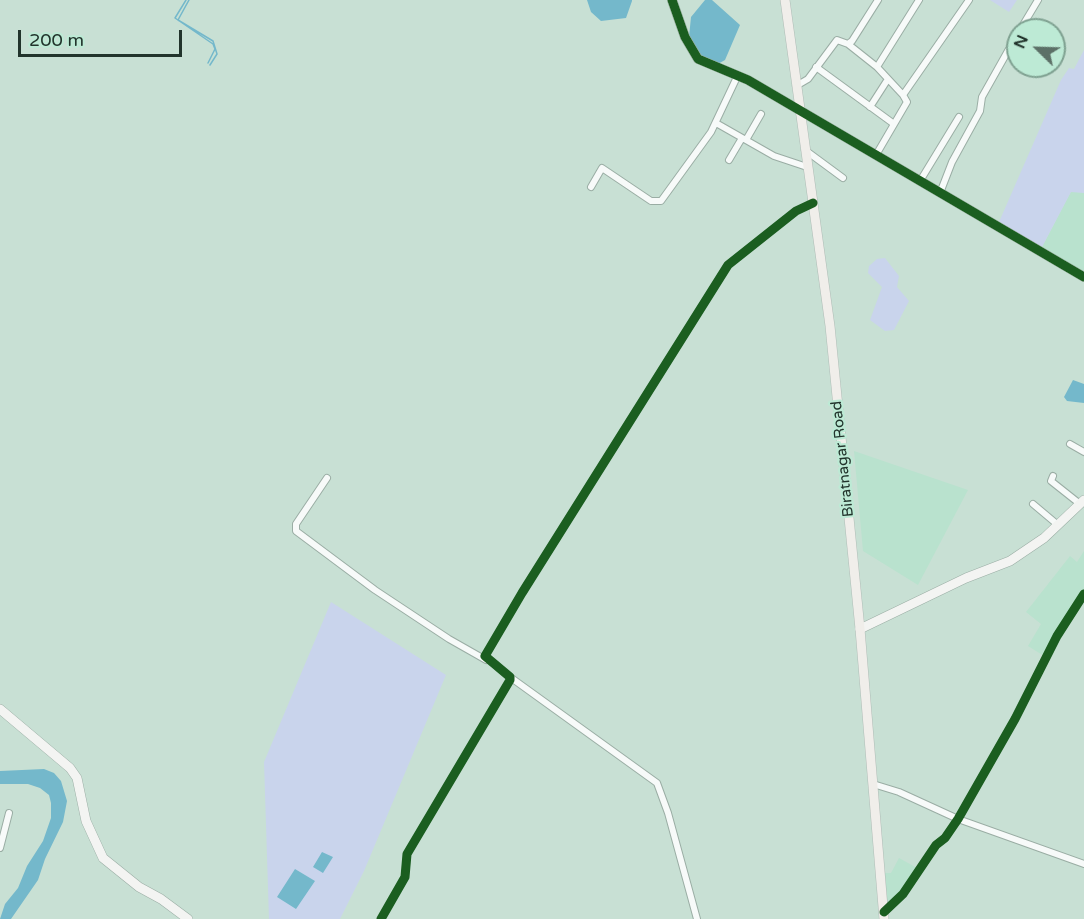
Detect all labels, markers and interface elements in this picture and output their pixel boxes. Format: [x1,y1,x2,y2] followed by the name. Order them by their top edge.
[21,18,184,56] scale bar
[1006,18,1066,78] north arrow
[29,29,84,51] text: 200 m
[1010,32,1033,52] text: N
[828,400,858,518] street label: Biratnagar Road

